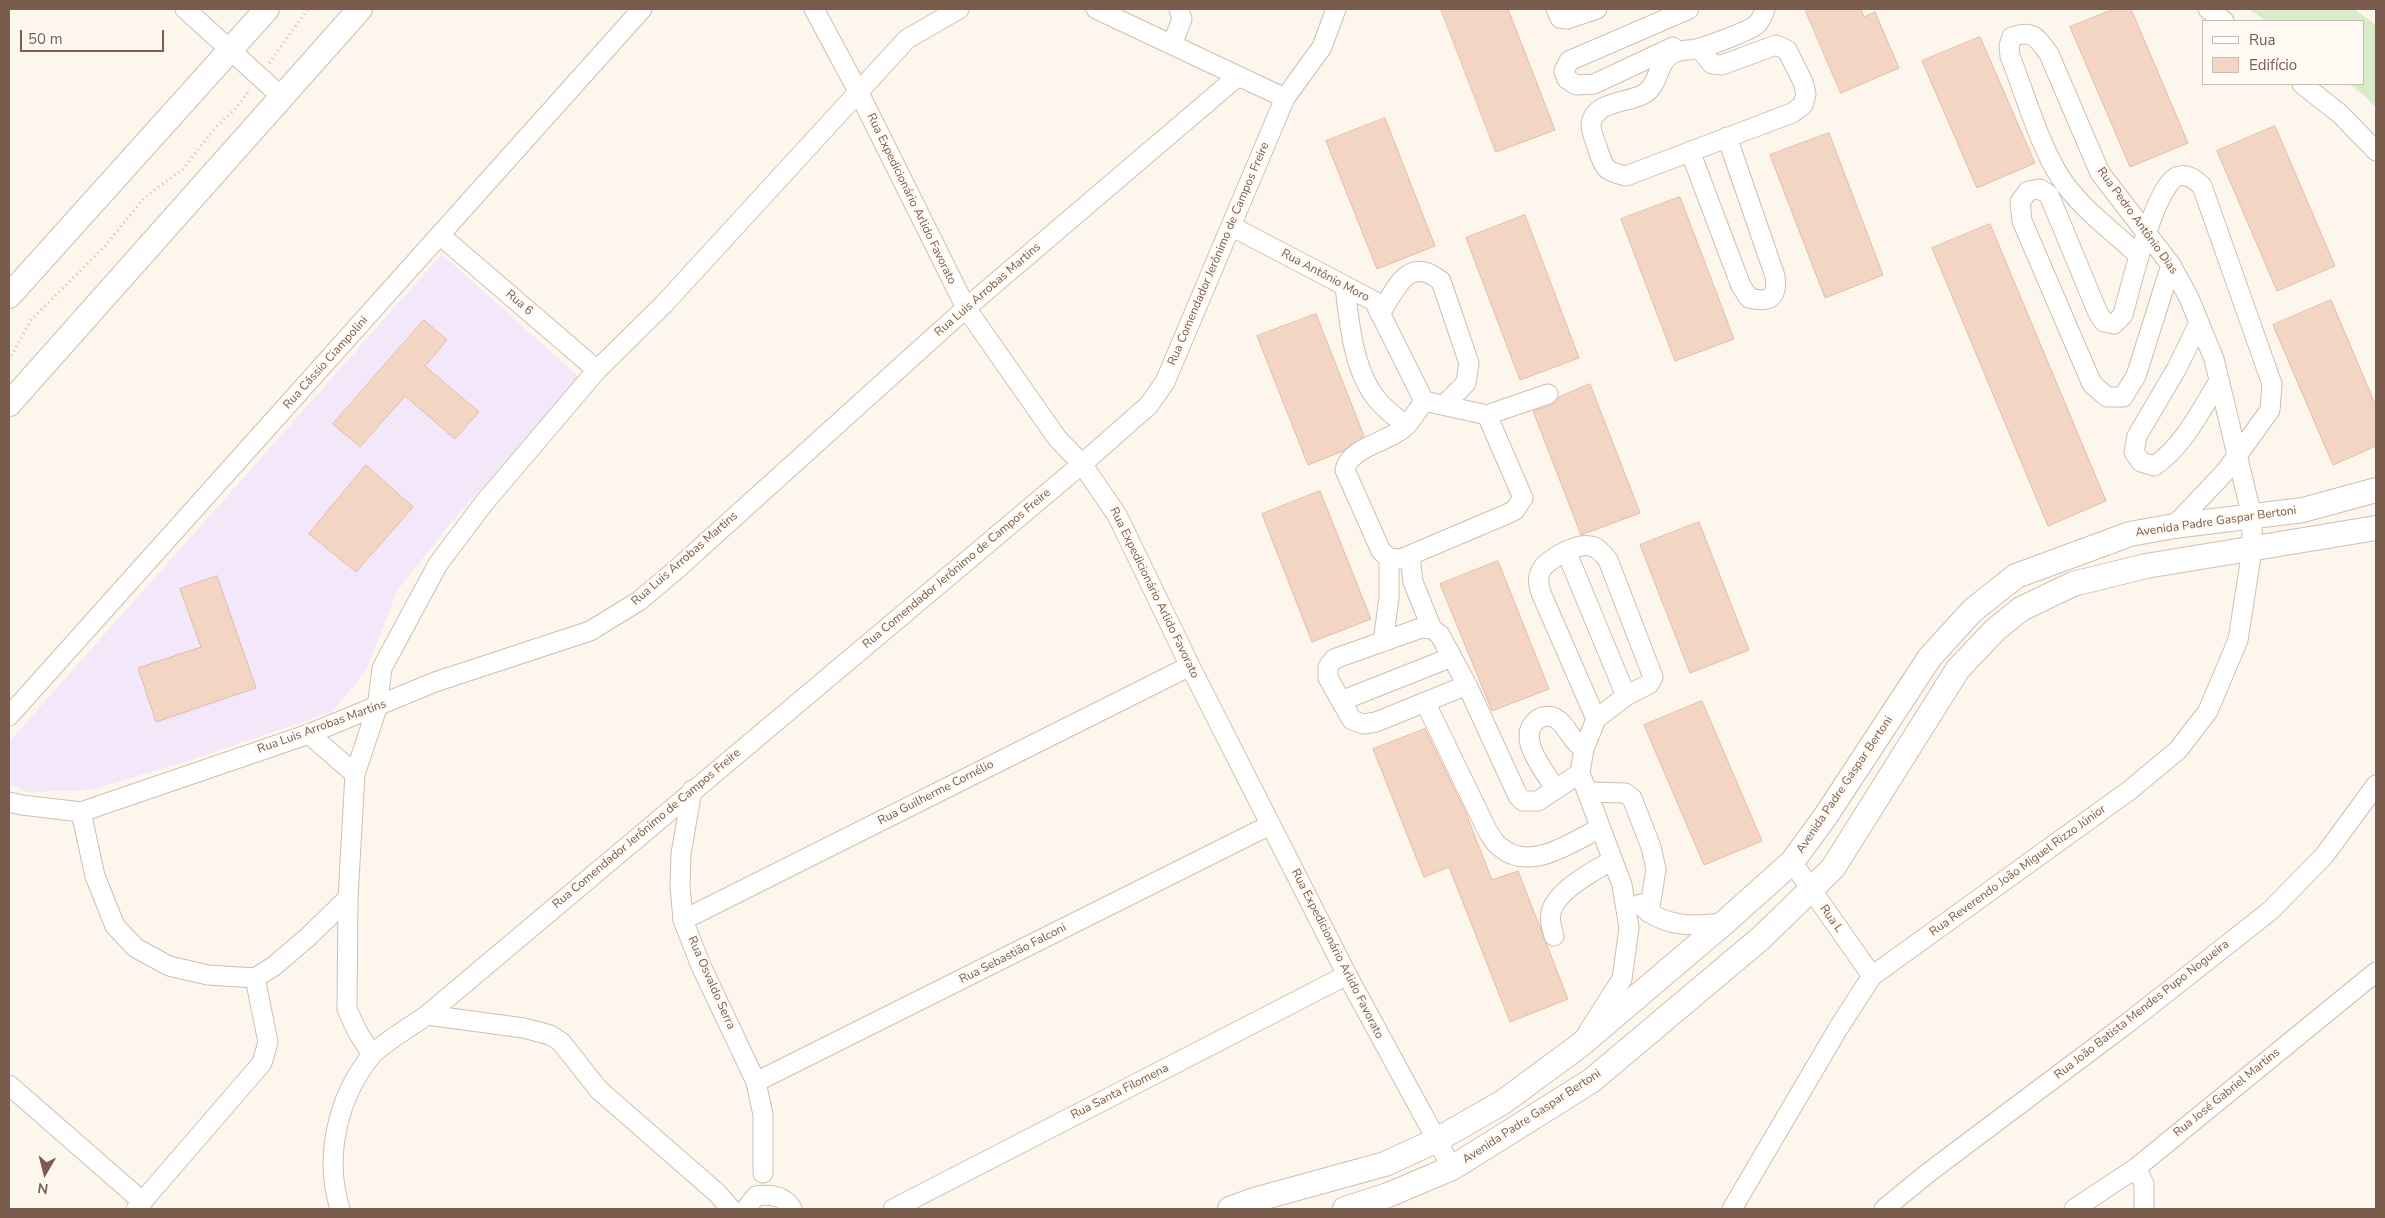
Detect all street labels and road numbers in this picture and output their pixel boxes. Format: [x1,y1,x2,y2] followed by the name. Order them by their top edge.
[863,111,959,287] street label: Rua Expedicionário Arlido Favorato
[1165,140,1273,368] street label: Rua Comendador Jerônimo de Campos Freire
[2093,165,2181,277] street label: Rua Pedro Antônio Dias
[932,240,1044,340] street label: Rua Luis Arrobas Martins
[1278,247,1372,305] street label: Rua Antônio Moro
[502,287,536,319] street label: Rua 6
[281,314,371,412] street label: Rua Cássio Ciampolini
[860,486,1054,652] street label: Rua Comendador Jerônimo de Campos Freire
[2135,504,2297,540] street label: Avenida Padre Gaspar Bertoni
[1106,505,1202,681] street label: Rua Expedicionário Arlido Favorato
[629,509,741,609] street label: Rua Luis Arrobas Martins
[256,697,388,757] street label: Rua Luis Arrobas Martins
[1794,714,1896,856] street label: Avenida Padre Gaspar Bertoni
[550,746,744,912] street label: Rua Comendador Jerônimo de Campos Freire
[876,758,996,828] street label: Rua Guilherme Cornélio
[1927,802,2109,940] street label: Rua Reverendo João Miguel Rizzo Júnior
[1288,867,1386,1041] street label: Rua Expedicionário Arlido Favorato
[1816,902,1846,936] street label: Rua L
[957,921,1069,987] street label: Rua Sebastião Falconi
[684,934,738,1032] street label: Rua Osvaldo Serra
[2052,937,2232,1083] street label: Rua João Batista Mendes Pupo Nogueira
[2171,1046,2283,1140] street label: Rua José Gabriel Martins
[1069,1061,1171,1123] street label: Rua Santa Filomena
[1460,1067,1604,1167] street label: Avenida Padre Gaspar Bertoni

